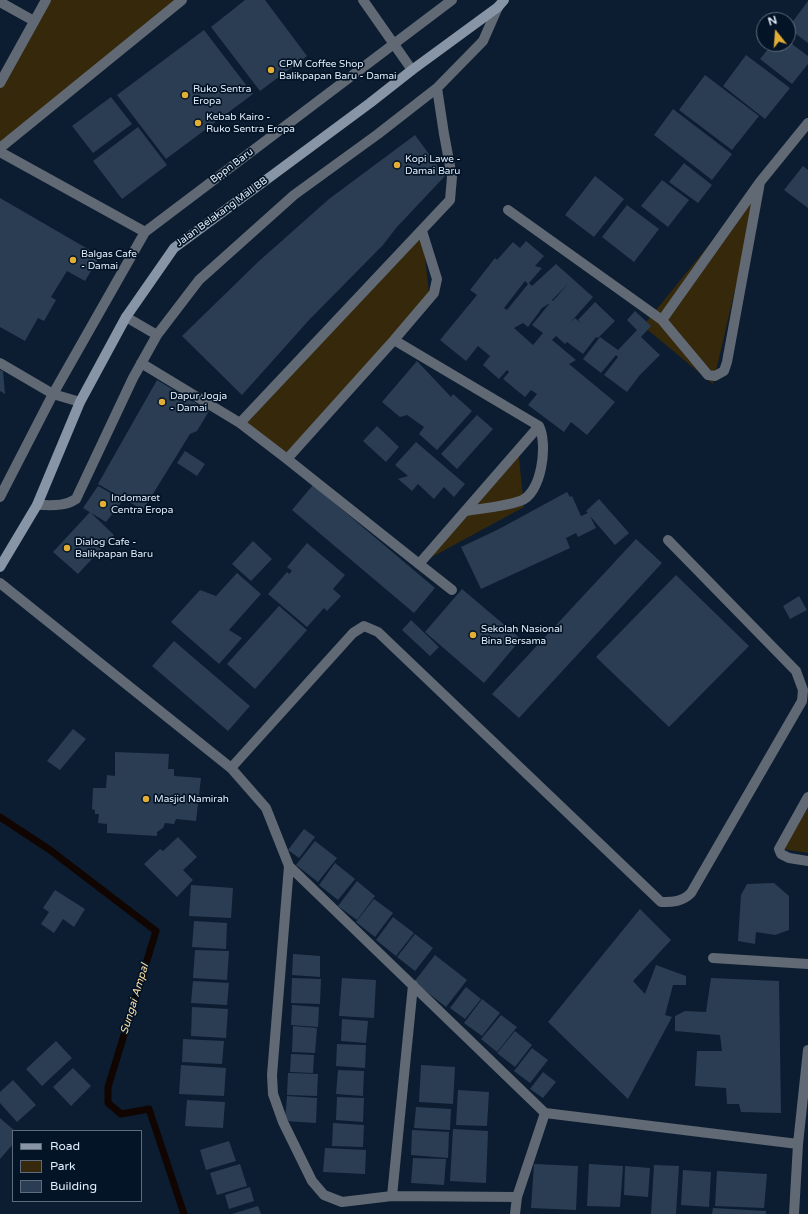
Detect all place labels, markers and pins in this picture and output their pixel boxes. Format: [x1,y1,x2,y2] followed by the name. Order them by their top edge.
[279,58,397,82] place label: CPM Coffee Shop Balikpapan Baru - Damai
[266,65,276,75] marker: CPM Coffee Shop Balikpapan Baru - Damai
[193,83,251,106] place label: Ruko Sentra Eropa
[180,90,190,100] marker: Ruko Sentra Eropa
[206,111,295,134] place label: Kebab Kairo - Ruko Sentra Eropa
[193,118,203,128] marker: Kebab Kairo - Ruko Sentra Eropa
[405,153,461,176] place label: Kopi Lawe - Damai Baru
[392,160,402,170] marker: Kopi Lawe - Damai Baru
[81,248,137,272] place label: Balgas Cafe - Damai
[68,255,78,265] marker: Balgas Cafe - Damai
[170,390,227,414] place label: Dapur Jogja - Damai
[157,397,167,407] marker: Dapur Jogja - Damai
[111,492,173,516] place label: Indomaret Centra Eropa
[98,499,108,509] marker: Indomaret Centra Eropa
[75,536,153,560] place label: Dialog Cafe - Balikpapan Baru
[62,543,72,553] marker: Dialog Cafe - Balikpapan Baru
[481,623,562,646] place label: Sekolah Nasional Bina Bersama
[468,630,478,640] marker: Sekolah Nasional Bina Bersama
[154,793,229,805] place label: Masjid Namirah
[141,794,151,804] marker: Masjid Namirah

